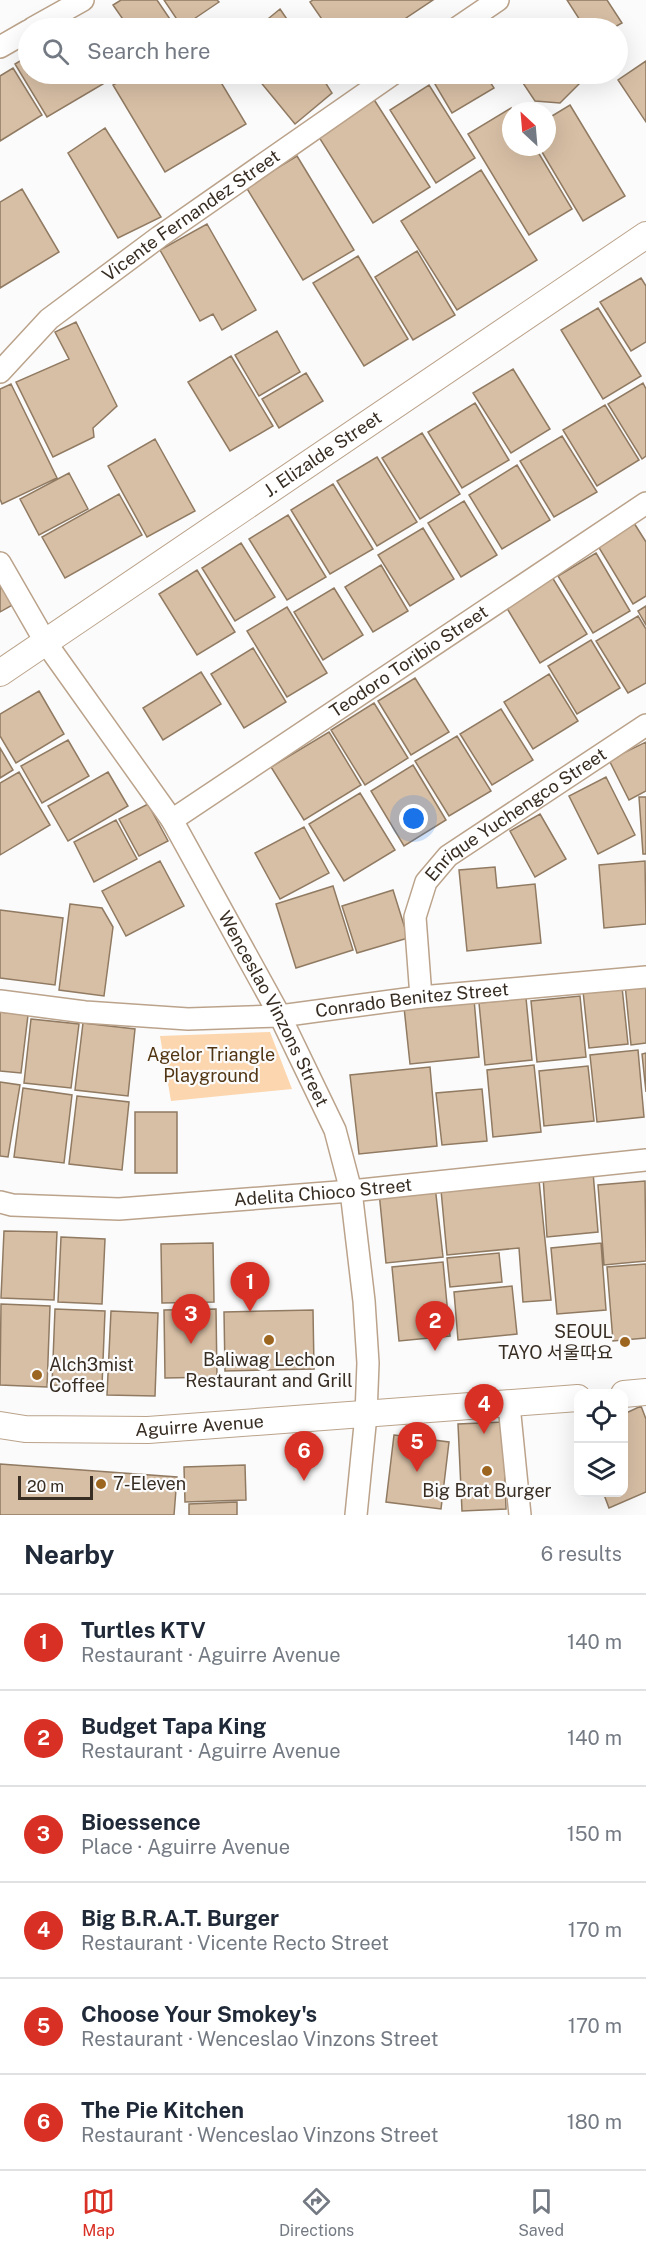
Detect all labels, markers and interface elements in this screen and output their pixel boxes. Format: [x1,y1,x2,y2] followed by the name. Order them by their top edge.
[18,18,628,84] search box
[39,35,72,68] icon: search
[87,38,211,64] text: Search here
[502,102,556,156] north arrow
[98,145,284,285] street label: Vicente Fernandez Street
[260,406,385,501] street label: J. Elizalde Street
[326,601,492,721] street label: Teodoro Toribio Street
[420,743,610,885] street label: Enrique Yuchengco Street
[399,804,428,833] your location
[214,907,333,1110] street label: Wenceslao Vinzons Street
[314,978,509,1021] street label: Conrado Benitez Street
[147,1044,275,1086] park label: Agelor Triangle Playground
[233,1174,413,1210] street label: Adelita Chioco Street
[230,1262,270,1312] pin: 1
[172,1294,210,1344] pin: 3
[416,1302,454,1351] pin: 2
[498,1321,613,1363] place label: SEOUL TAYO 서울따요
[262,1333,276,1347] marker: Baliwag Lechon Restaurant and Grill
[618,1335,632,1349] marker: SEOUL TAYO 서울따요
[185,1349,353,1391] place label: Baliwag Lechon Restaurant and Grill
[49,1354,134,1396] place label: Alch3mist Coffee
[30,1368,44,1382] marker: Alch3mist Coffee
[464,1384,504,1434] pin: 4
[574,1389,628,1497] map controls
[574,1389,628,1443] button: locate
[135,1410,265,1440] street label: Aguirre Avenue
[398,1422,436,1472] pin: 5
[284,1432,324,1481] pin: 6
[574,1443,628,1497] button: layers
[480,1464,494,1478] marker: Big Brat Burger
[18,1473,93,1500] scale bar
[113,1473,186,1494] place label: 7-Eleven
[27,1477,64,1496] text: 20 m
[94,1477,108,1491] marker: 7-Eleven
[422,1480,552,1501] place label: Big Brat Burger
[24,1539,114,1570] text: Nearby
[541,1542,622,1566] text: 6 results
[81,1617,206,1643] text: Turtles KTV
[39,1630,48,1654] text: 1
[567,1630,622,1654] text: 140 m
[81,1643,341,1667] text: Restaurant · Aguirre Avenue
[81,1713,266,1739] text: Budget Tapa King
[37,1726,50,1750] text: 2
[567,1726,622,1750] text: 140 m
[81,1739,341,1763] text: Restaurant · Aguirre Avenue
[81,1809,201,1835] text: Bioessence
[37,1822,50,1846] text: 3
[567,1822,622,1846] text: 150 m
[81,1835,290,1859] text: Place · Aguirre Avenue
[81,1905,279,1931] text: Big B.R.A.T. Burger
[37,1918,50,1942] text: 4
[568,1918,622,1942] text: 170 m
[81,1931,389,1955] text: Restaurant · Vicente Recto Street
[81,2001,317,2027] text: Choose Your Smokey's
[37,2014,50,2038] text: 5
[568,2014,622,2038] text: 170 m
[81,2027,438,2051] text: Restaurant · Wenceslao Vinzons Street
[81,2097,244,2123] text: The Pie Kitchen
[37,2110,50,2134] text: 6
[567,2110,622,2134] text: 180 m
[81,2123,438,2147] text: Restaurant · Wenceslao Vinzons Street
[82,2185,115,2240] tab: Map
[279,2185,354,2240] tab: Directions
[518,2185,564,2240] tab: Saved

